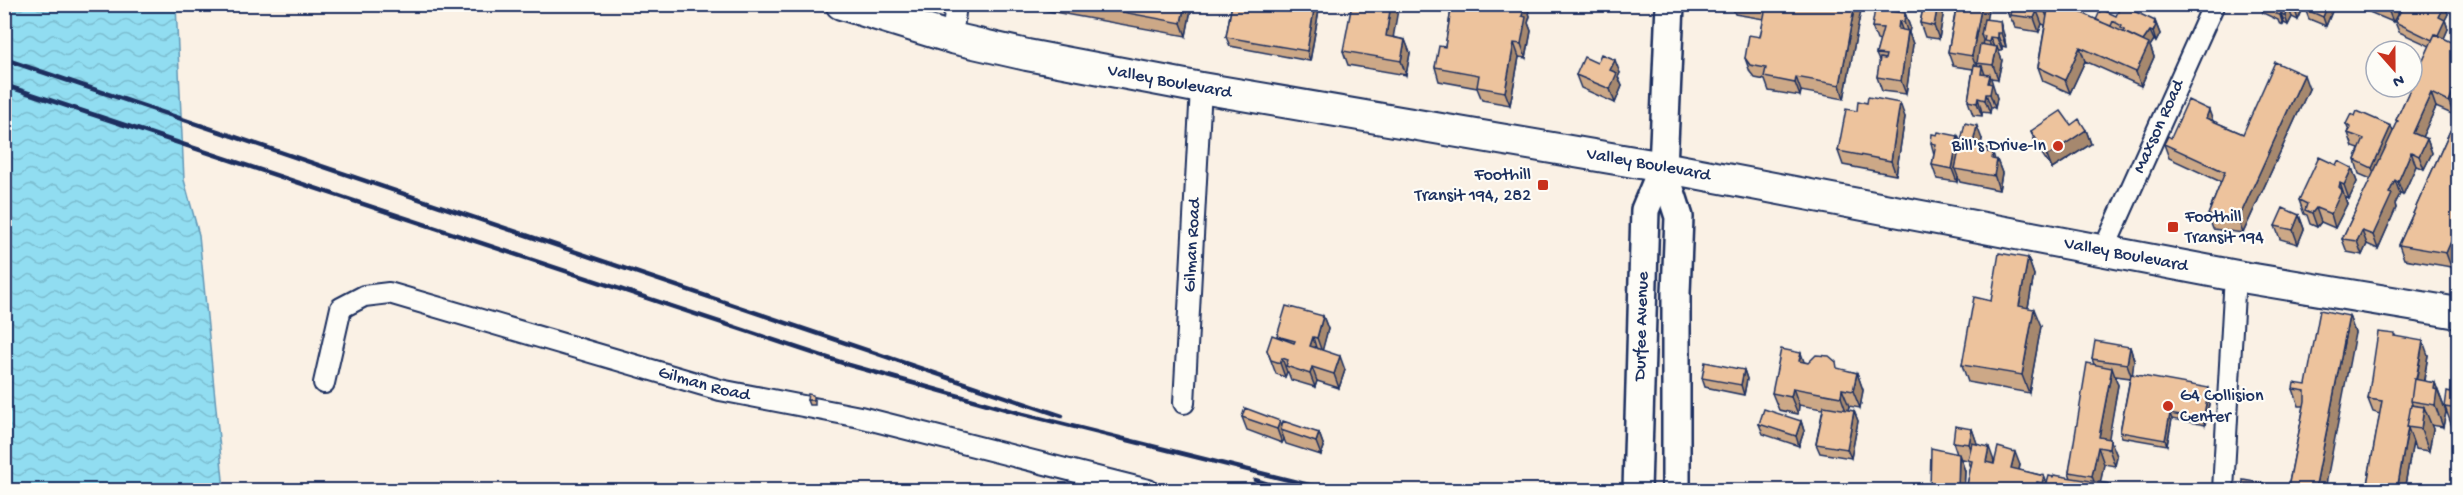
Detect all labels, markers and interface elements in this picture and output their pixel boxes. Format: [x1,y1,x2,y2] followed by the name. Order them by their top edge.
[2364,39,2424,99] north arrow
[1105,60,1234,104] street label: Valley Boulevard
[2389,69,2406,91] text: N
[2129,75,2190,177] street label: Maxson Road
[1951,136,2046,157] place label: Bill's Drive-In
[2051,139,2065,153] marker: Bill's Drive-In
[1584,143,1713,187] street label: Valley Boulevard
[1414,165,1531,207] place label: Foothill Transit 194, 282
[1536,178,1550,192] marker: Foothill Transit 194, 282
[1179,196,1206,293] street label: Gilman Road
[2184,207,2264,249] place label: Foothill Transit 194
[2166,220,2180,234] marker: Foothill Transit 194
[2061,233,2191,277] street label: Valley Boulevard
[1630,271,1654,382] street label: Durfee Avenue
[656,362,753,406] street label: Gilman Road
[2180,386,2264,428] place label: G4 Collision Center
[2161,399,2175,413] marker: G4 Collision Center

